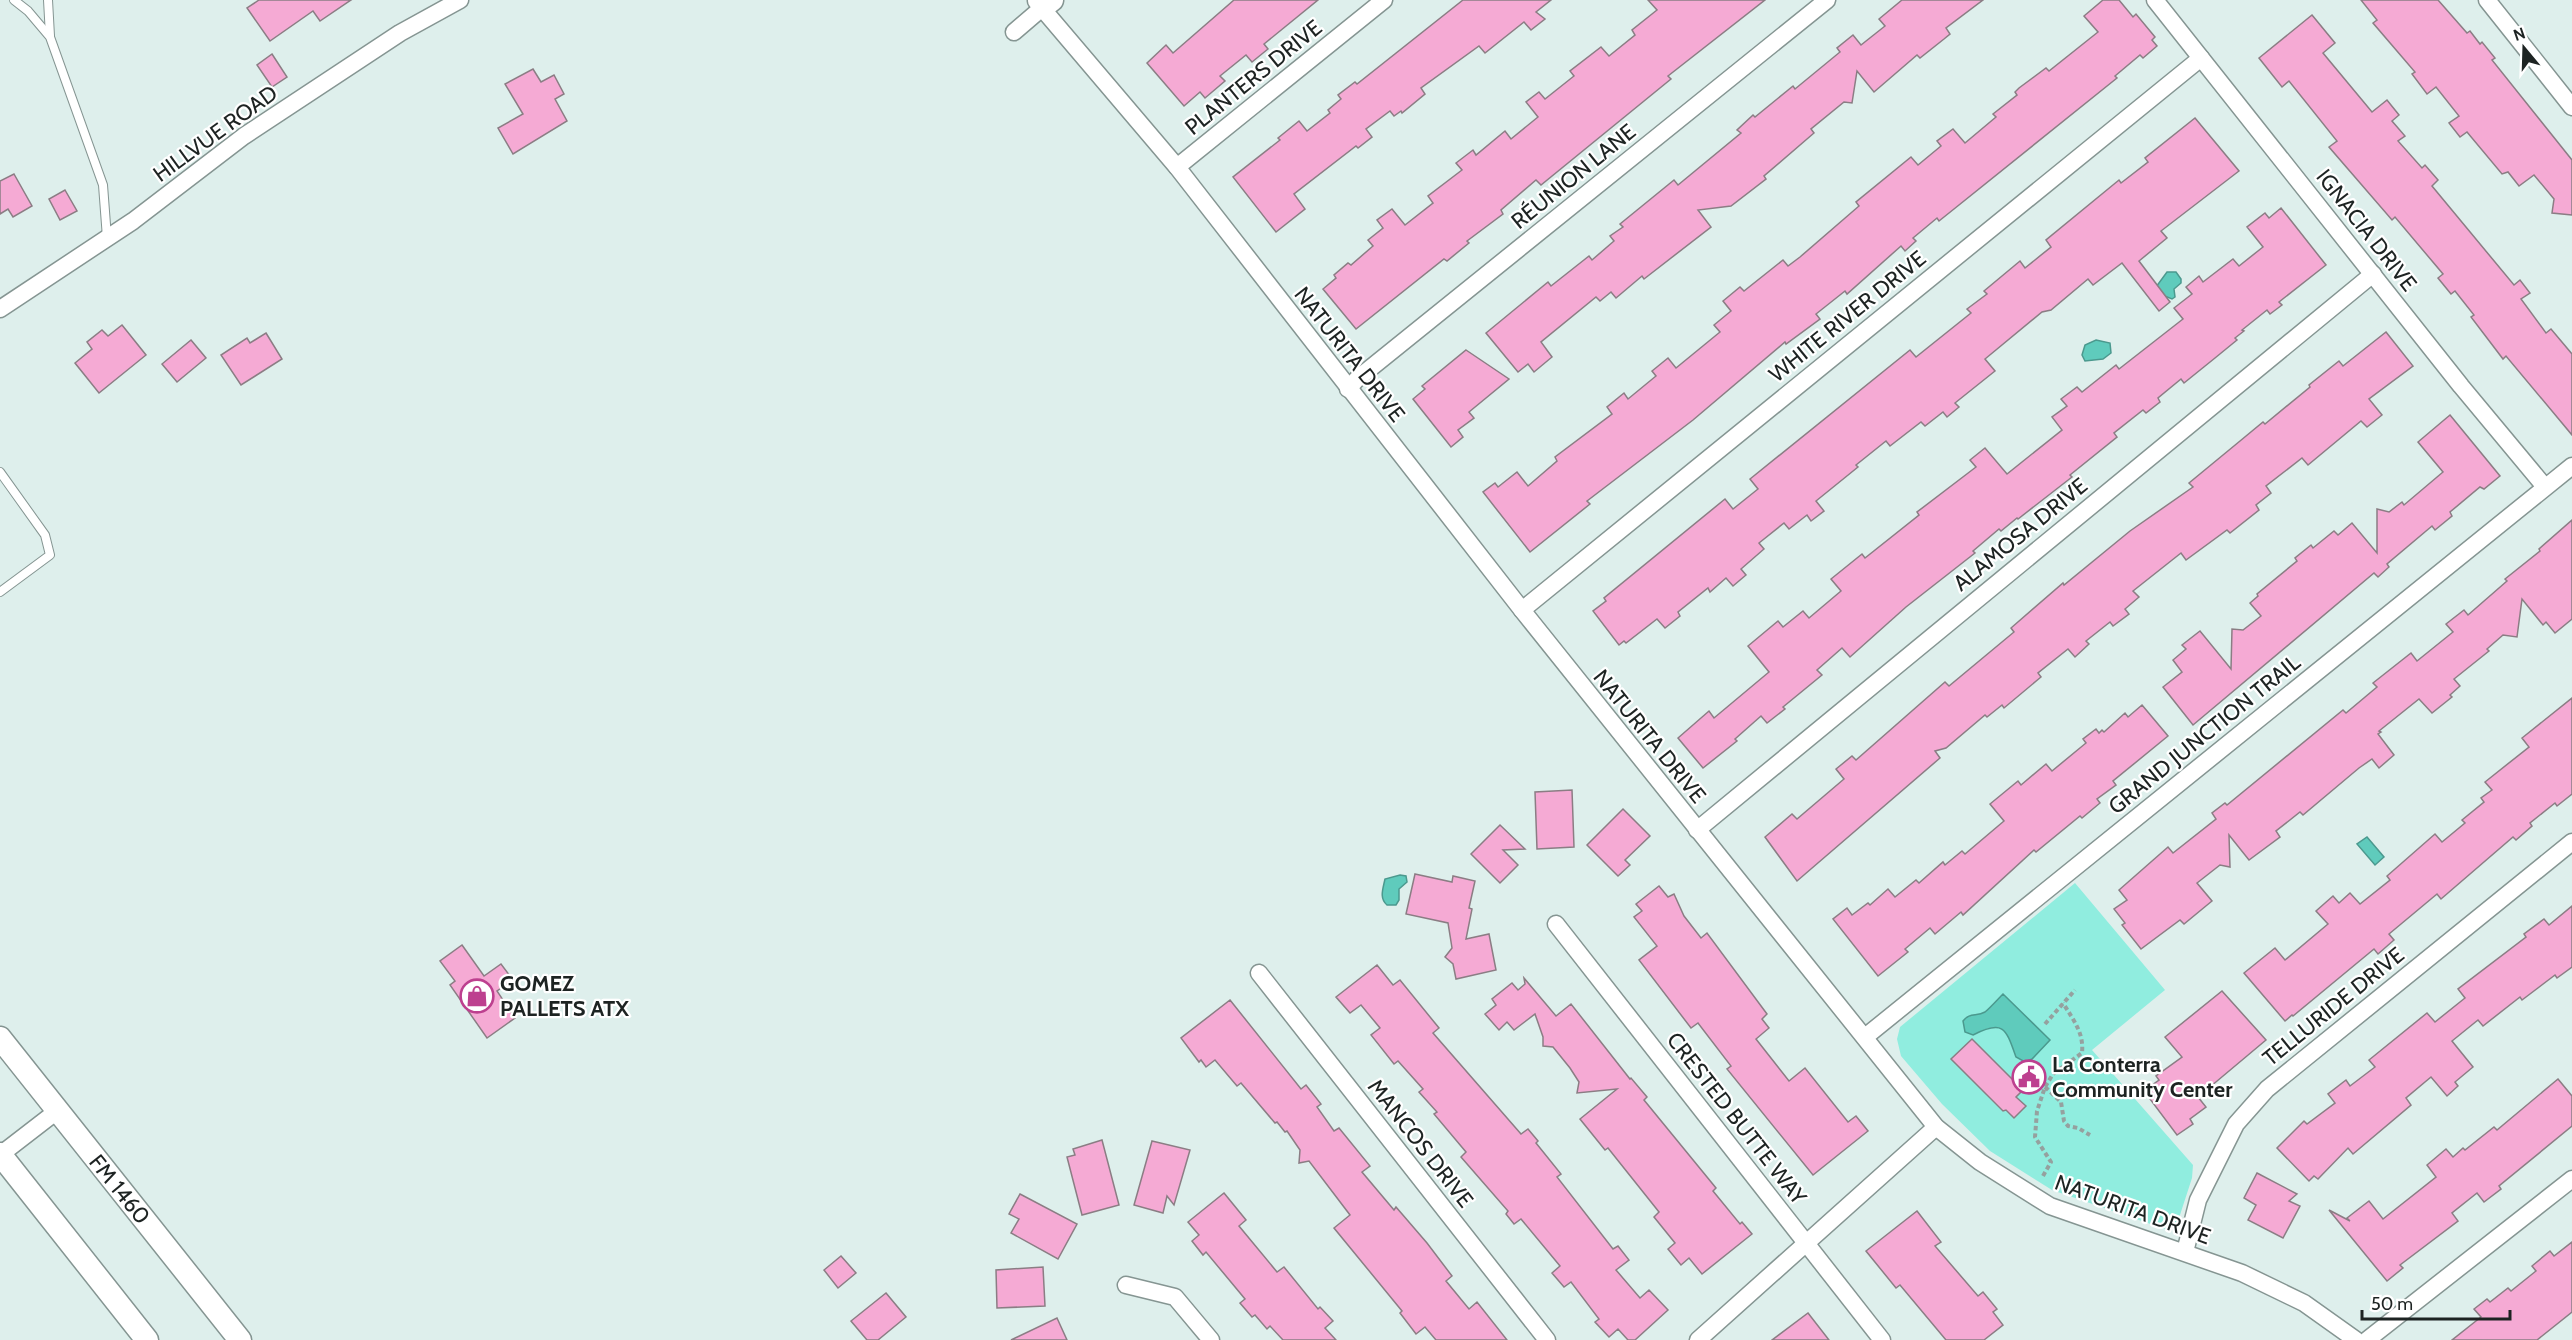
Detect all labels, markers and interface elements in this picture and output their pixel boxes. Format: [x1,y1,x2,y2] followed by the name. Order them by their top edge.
[1179,14,1327,141] street label: PLANTERS DRIVE
[2494,18,2554,78] north arrow
[2511,23,2528,45] text: N
[148,79,283,188] street label: HILLVUE ROAD
[1506,118,1641,235] street label: RÉUNION LANE
[2311,164,2423,297] street label: IGNACIA DRIVE
[1763,245,1931,388] street label: WHITE RIVER DRIVE
[1289,281,1411,427] street label: NATURITA DRIVE
[1948,472,2093,597] street label: ALAMOSA DRIVE
[2103,649,2305,820] street label: GRAND JUNCTION TRAIL
[1588,664,1712,809] street label: NATURITA DRIVE
[2257,941,2409,1072] street label: TELLURIDE DRIVE
[500,970,629,1022] place label: GOMEZ PALLETS ATX
[459,978,495,1014] shop icon: GOMEZ PALLETS ATX
[1661,1027,1813,1210] street label: CRESTED BUTTE WAY
[2052,1051,2233,1103] place label: La Conterra Community Center
[2011,1059,2047,1095] public building icon: La Conterra Community Center
[1362,1074,1479,1213] street label: MANCOS DRIVE
[83,1149,156,1230] street label: FM 1460
[2051,1169,2214,1250] street label: NATURITA DRIVE
[2362,1283,2510,1321] scale bar
[2371,1293,2413,1315] text: 50 m

